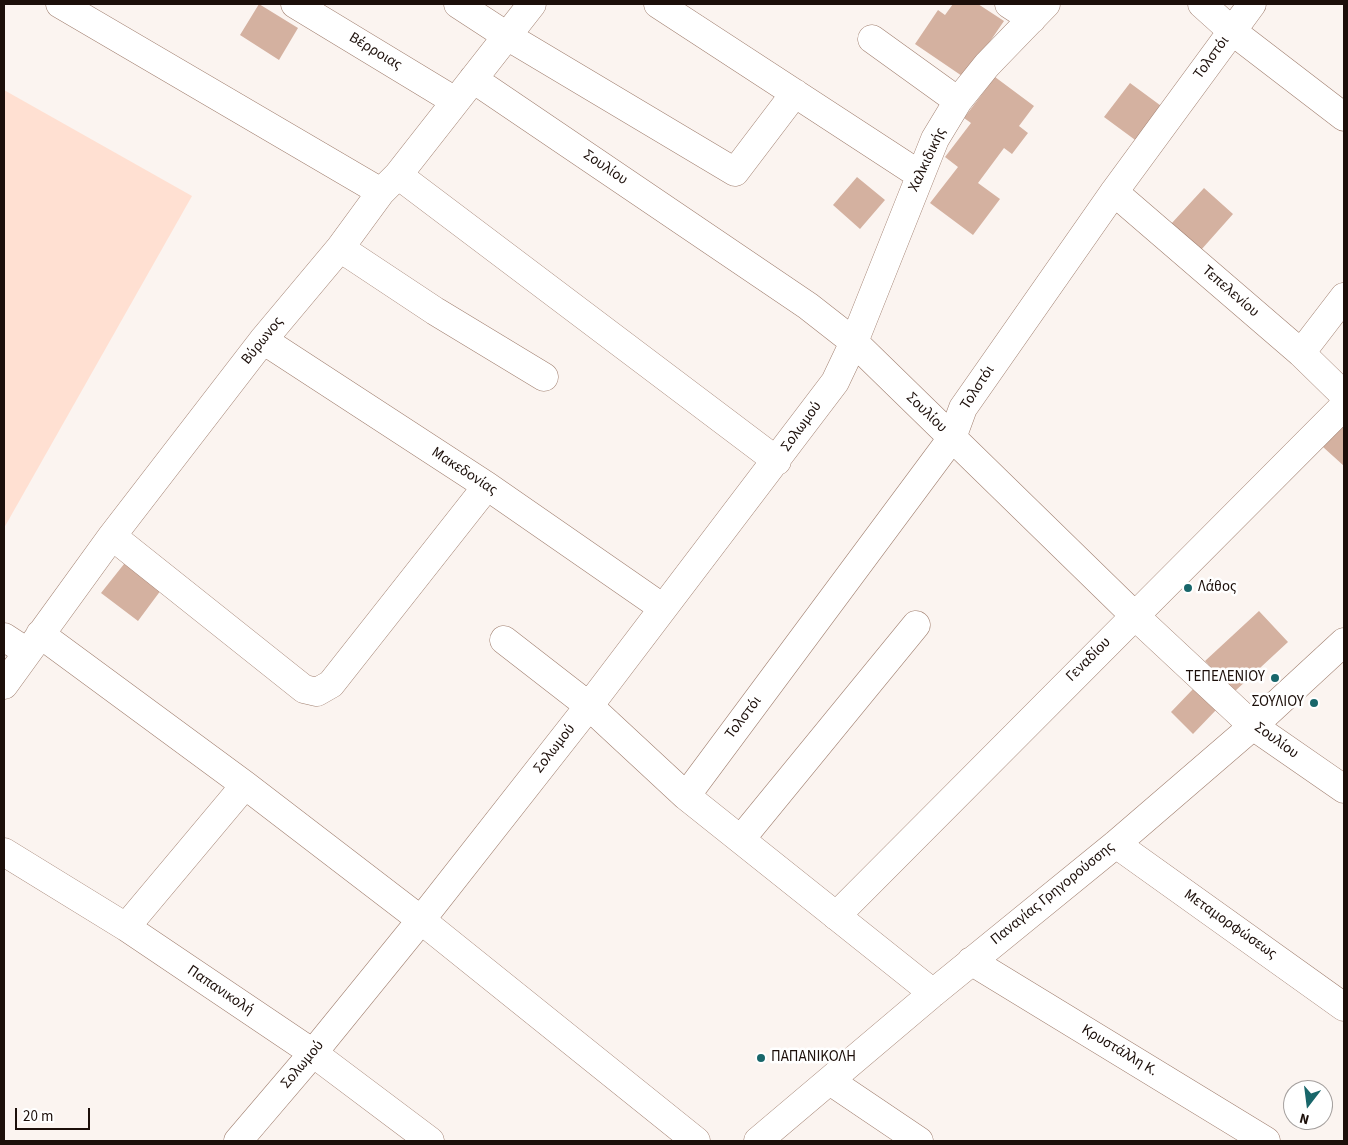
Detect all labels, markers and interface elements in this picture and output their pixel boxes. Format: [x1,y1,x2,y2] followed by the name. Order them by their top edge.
[345,29,405,75] street label: Βέρροιας
[1190,33,1234,83] street label: Τολστόι
[905,125,951,195] street label: Χαλκιδικής
[579,147,631,189] street label: Σουλίου
[1198,262,1262,322] street label: Τεπελενίου
[238,313,288,369] street label: Βύρωνος
[957,363,999,413] street label: Τολστόι
[902,389,950,437] street label: Σουλίου
[778,398,826,456] street label: Σολωμού
[428,444,500,500] street label: Μακεδονίας
[1198,579,1236,597] place label: Λάθος
[1182,582,1194,594] marker: Λάθος
[1063,634,1115,686] street label: Γεναδίου
[1185,669,1265,687] place label: ΤΕΠΕΛΕΝΙΟΥ
[1269,672,1281,684] marker: ΤΕΠΕΛΕΝΙΟΥ
[722,693,766,743] street label: Τολστόι
[1252,694,1304,712] place label: ΣΟΥΛΙΟΥ
[1308,697,1320,709] marker: ΣΟΥΛΙΟΥ
[1250,719,1302,763] street label: Σουλίου
[530,721,580,777] street label: Σολωμού
[987,839,1119,949] street label: Παναγίας Γρηγορούσσης
[1180,886,1280,964] street label: Μεταμορφώσεως
[183,962,257,1020] street label: Παπανικολή
[1078,1021,1160,1081] street label: Κρυστάλλη Κ.
[278,1037,328,1093] street label: Σολωμού
[771,1049,856,1067] place label: ΠΑΠΑΝΙΚΟΛΗ
[755,1052,767,1064] marker: ΠΑΠΑΝΙΚΟΛΗ
[1283,1080,1333,1130] north arrow
[18,1098,92,1130] scale bar
[23,1106,53,1127] text: 20 m
[1297,1108,1311,1129] text: N

